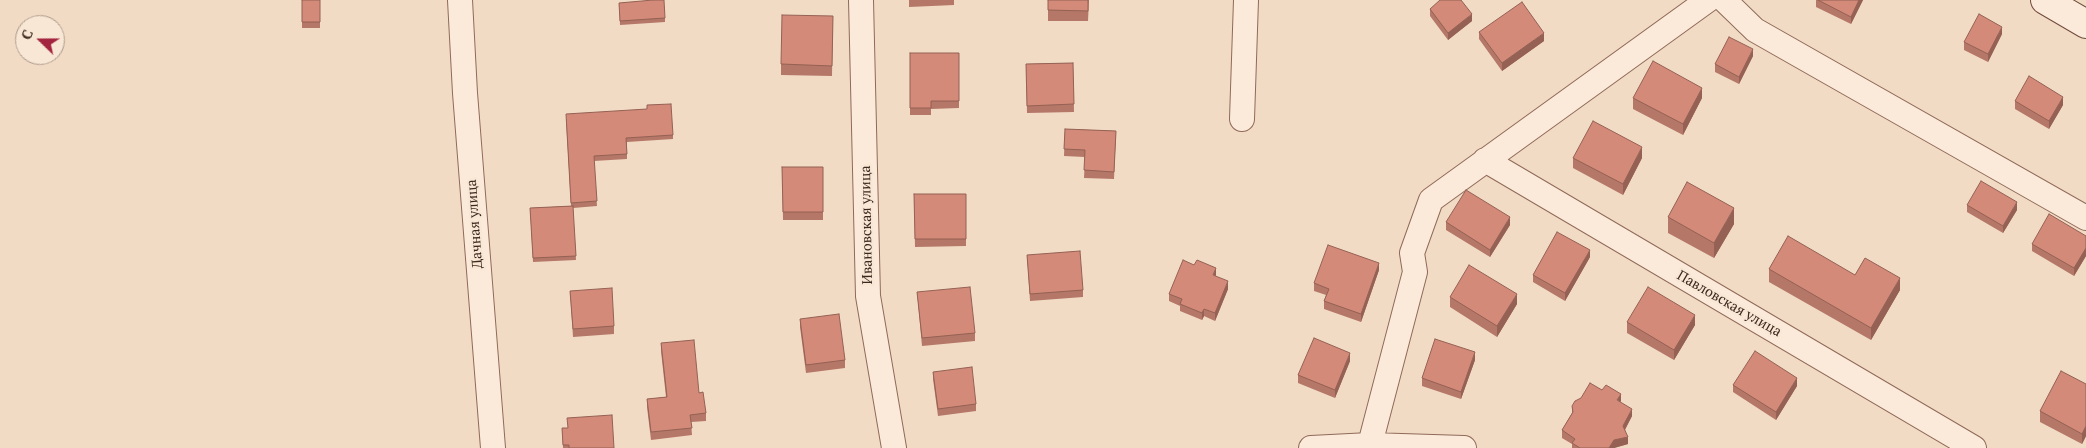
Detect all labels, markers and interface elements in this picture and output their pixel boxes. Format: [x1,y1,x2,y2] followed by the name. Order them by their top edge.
[15,15,65,65] north arrow
[16,27,37,42] text: С
[858,165,876,285] street label: Ивановская улица
[463,179,487,269] street label: Дачная улица
[1674,267,1784,341] street label: Павловская улица

